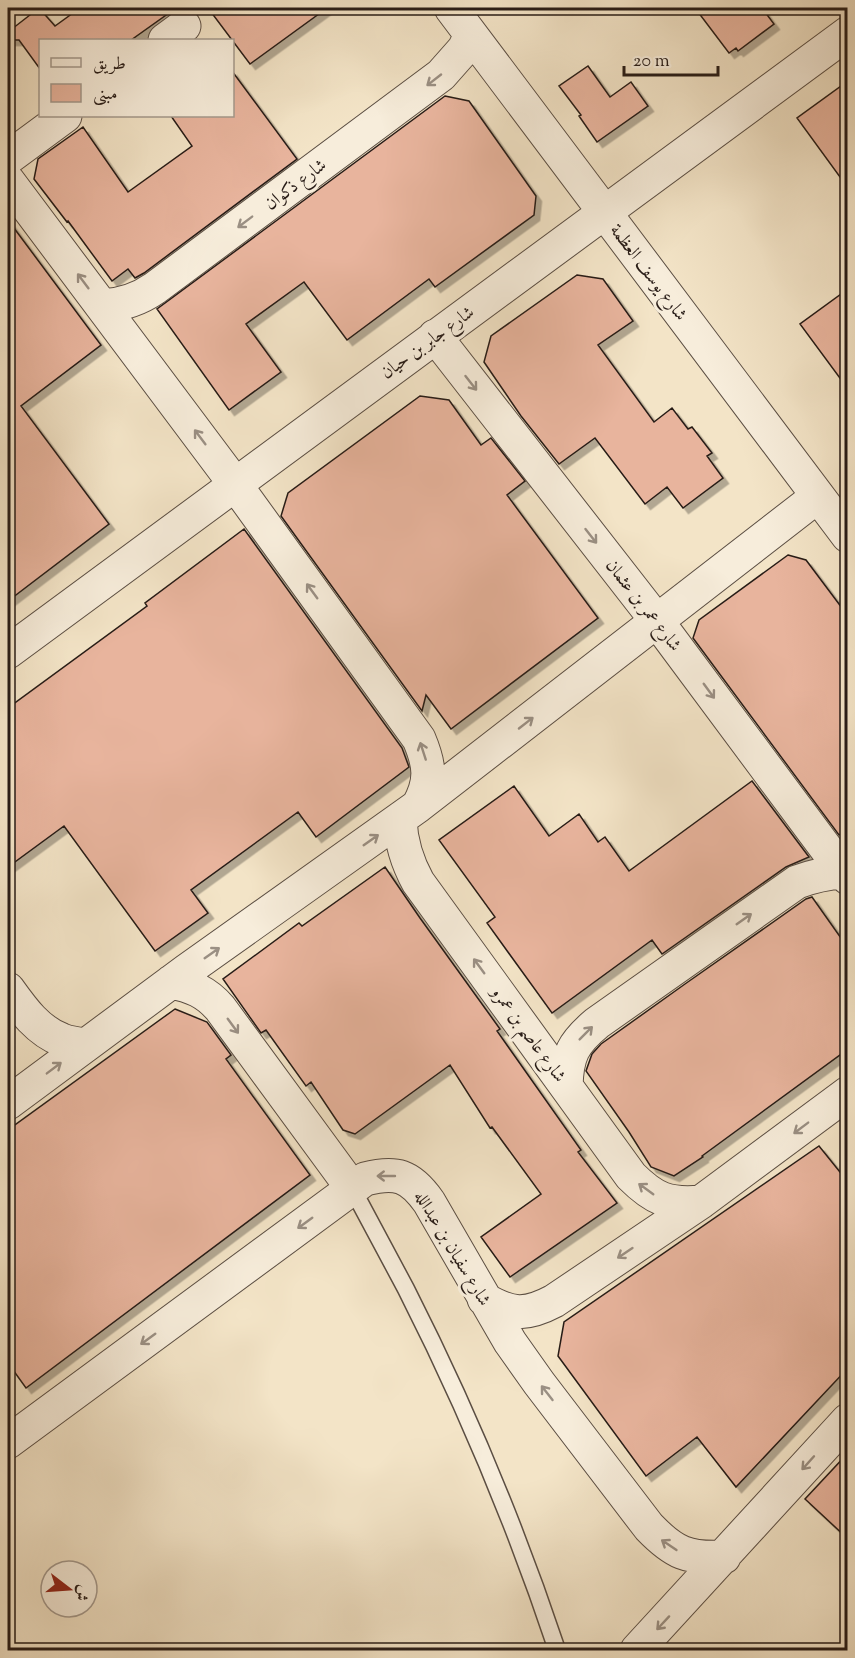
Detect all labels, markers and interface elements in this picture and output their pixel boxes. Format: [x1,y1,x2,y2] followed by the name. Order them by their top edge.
[39,39,234,117] legend
[624,39,718,77] scale bar
[633,49,670,75] text: 20 m
[93,52,126,78] text: طريق
[427,73,443,86] one-way arrow
[93,82,118,108] text: مبنى
[260,154,333,218] street label: شارع ذكوان
[237,215,253,228] one-way arrow
[602,219,693,327] street label: شارع يوسف العظمة
[76,273,89,289] one-way arrow
[376,301,480,387] street label: شارع جابر بن حيان
[464,374,477,390] one-way arrow
[193,429,206,445] one-way arrow
[584,528,597,544] one-way arrow
[598,555,687,658] street label: شارع عمر بن عثمان
[306,584,318,600] one-way arrow
[703,683,715,699] one-way arrow
[518,716,534,729] one-way arrow
[417,742,428,761] one-way arrow
[362,834,378,847] one-way arrow
[735,913,751,925] one-way arrow
[203,947,219,959] one-way arrow
[473,959,485,975] one-way arrow
[480,980,571,1090] street label: شارع عاصم بن عمرو
[227,1017,240,1033] one-way arrow
[578,1026,593,1041] one-way arrow
[46,1062,62,1075] one-way arrow
[793,1122,809,1134] one-way arrow
[377,1170,396,1182] one-way arrow
[638,1183,654,1195] one-way arrow
[407,1186,496,1312] street label: شارع سفيان بن عبدالله
[297,1217,313,1229] one-way arrow
[617,1247,633,1259] one-way arrow
[140,1332,156,1345] one-way arrow
[541,1386,554,1402] one-way arrow
[801,1456,815,1471] one-way arrow
[661,1539,677,1551] one-way arrow
[39,1559,99,1619] north arrow
[68,1582,94,1604] text: ش
[656,1615,670,1630] one-way arrow

